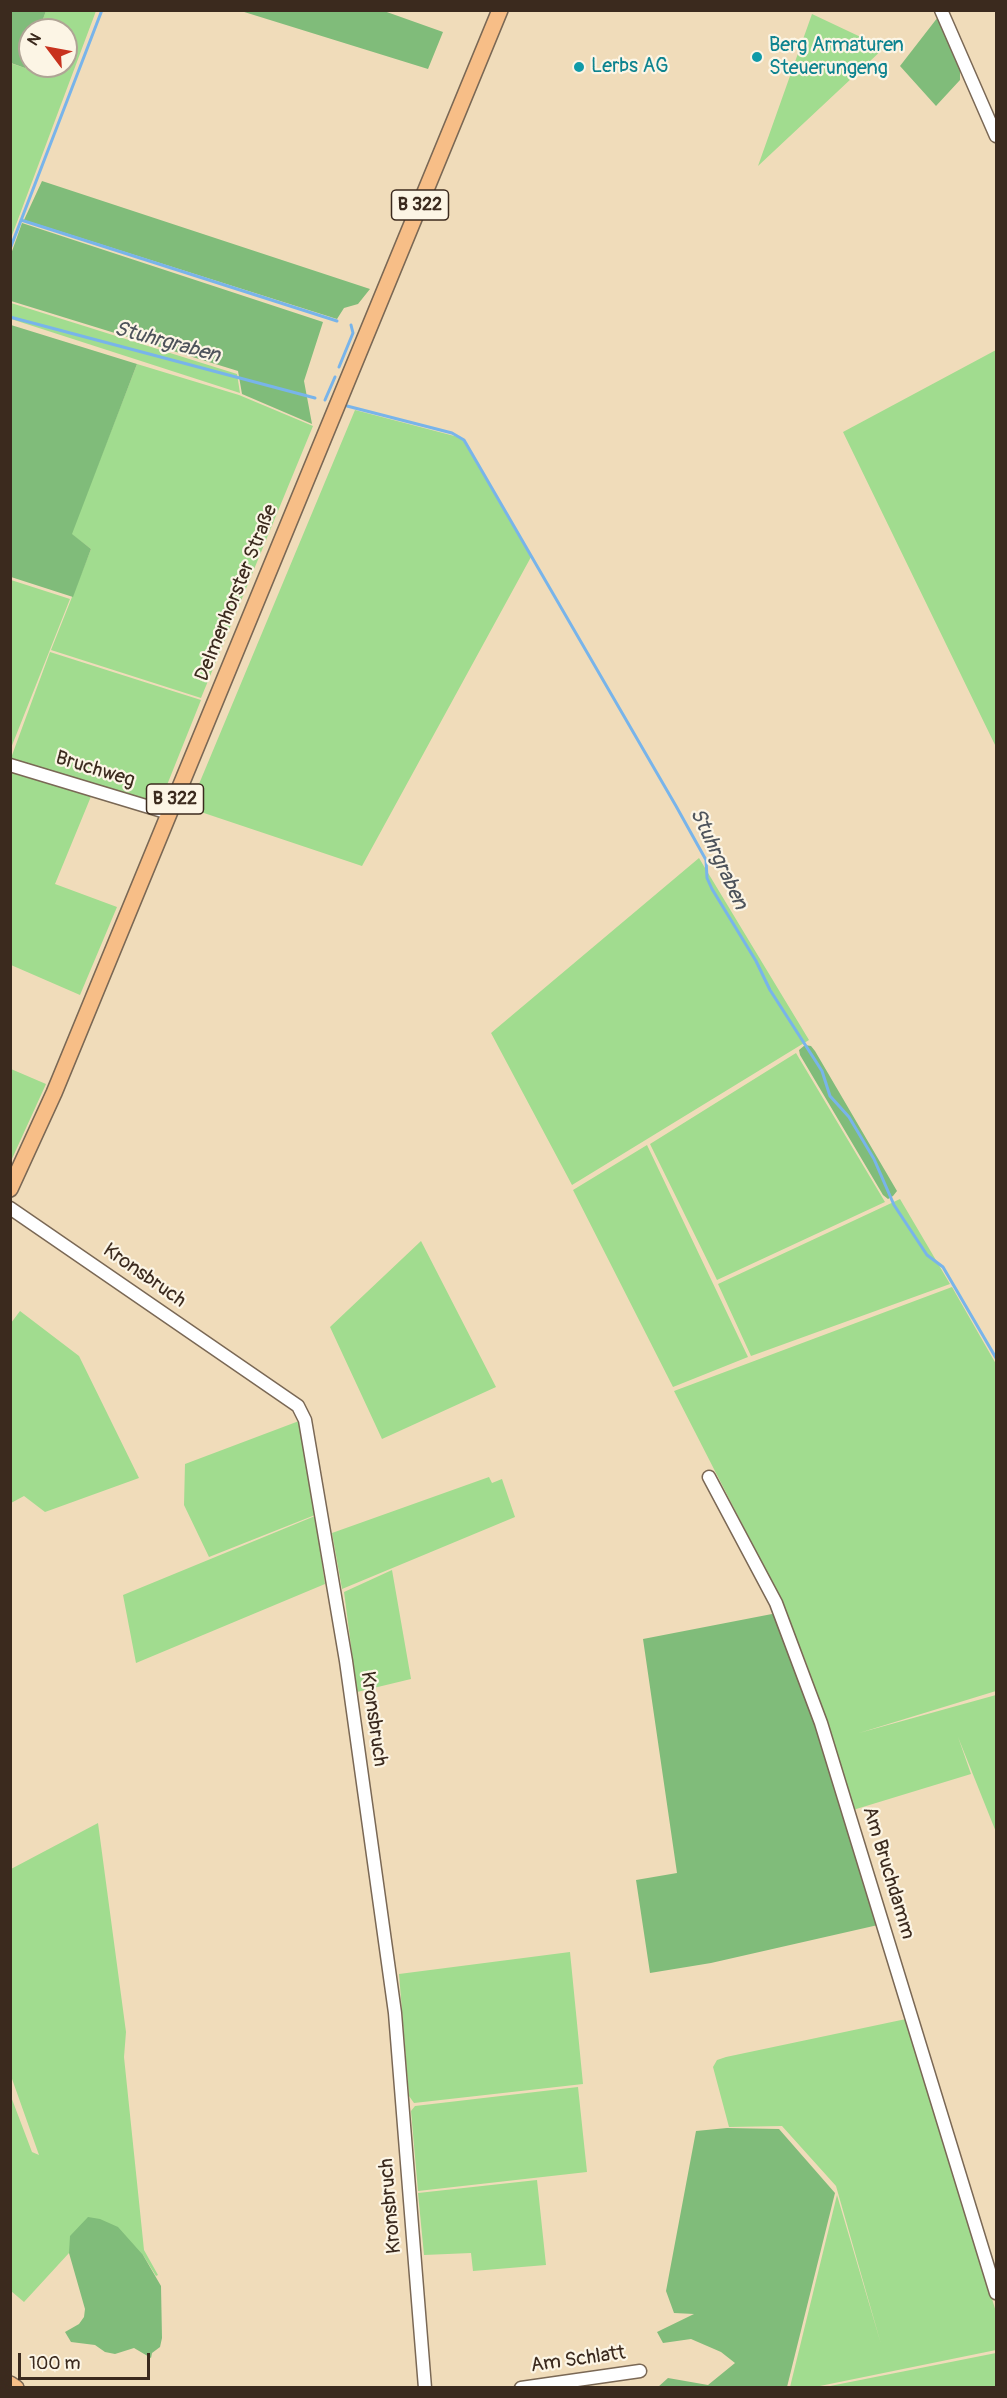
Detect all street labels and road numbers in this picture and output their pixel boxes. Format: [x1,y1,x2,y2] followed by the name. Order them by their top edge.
[392,190,448,220] road number: B 322
[191,501,283,685] street label: Delmenhorster Straße
[53,747,137,793] street label: Bruchweg
[146,784,204,814] road number: B 322
[98,1239,190,1313] street label: Kronsbruch
[354,1670,392,1768] street label: Kronsbruch
[856,1804,920,1942] street label: Am Bruchdamm
[375,2157,407,2255] street label: Kronsbruch
[529,2341,627,2379] street label: Am Schlatt

